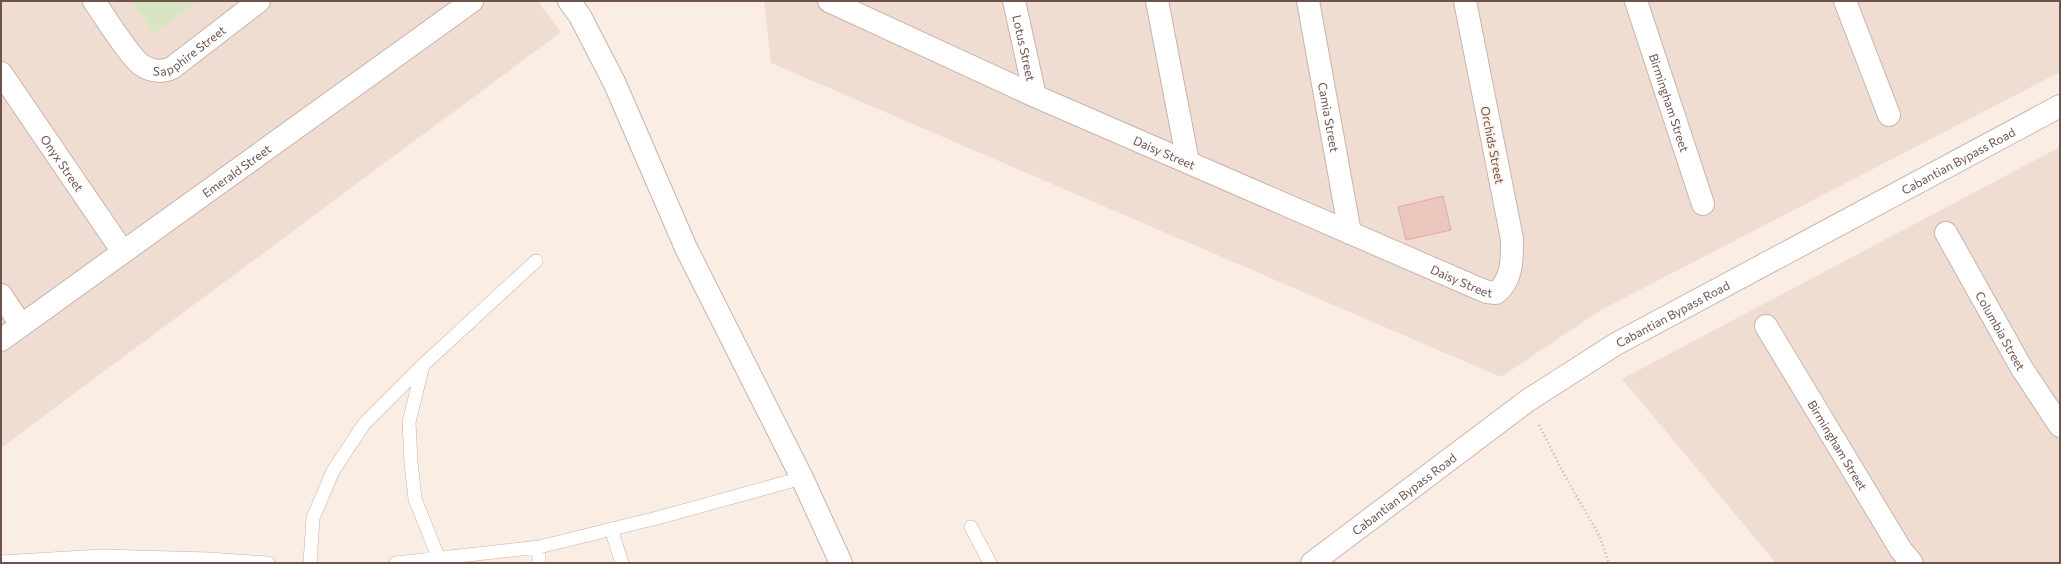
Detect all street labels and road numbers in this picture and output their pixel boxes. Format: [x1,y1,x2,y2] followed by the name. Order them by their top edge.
[1010,13,1038,82] street label: Lotus Street
[152,22,228,78] street label: Sapphire Street
[1647,52,1692,154] street label: Birmingham Street
[1316,81,1342,153] street label: Camia Street
[1479,105,1507,185] street label: Orchids Street
[1899,124,2017,197] street label: Cabantian Bypass Road
[38,132,87,194] street label: Onyx Street
[1131,133,1198,172] street label: Daisy Street
[199,141,273,200] street label: Emerald Street
[1429,262,1493,300] street label: Daisy Street
[1613,278,1732,350] street label: Cabantian Bypass Road
[1973,289,2028,373] street label: Columbia Street
[1805,398,1870,493] street label: Birmingham Street
[1349,450,1459,538] street label: Cabantian Bypass Road

